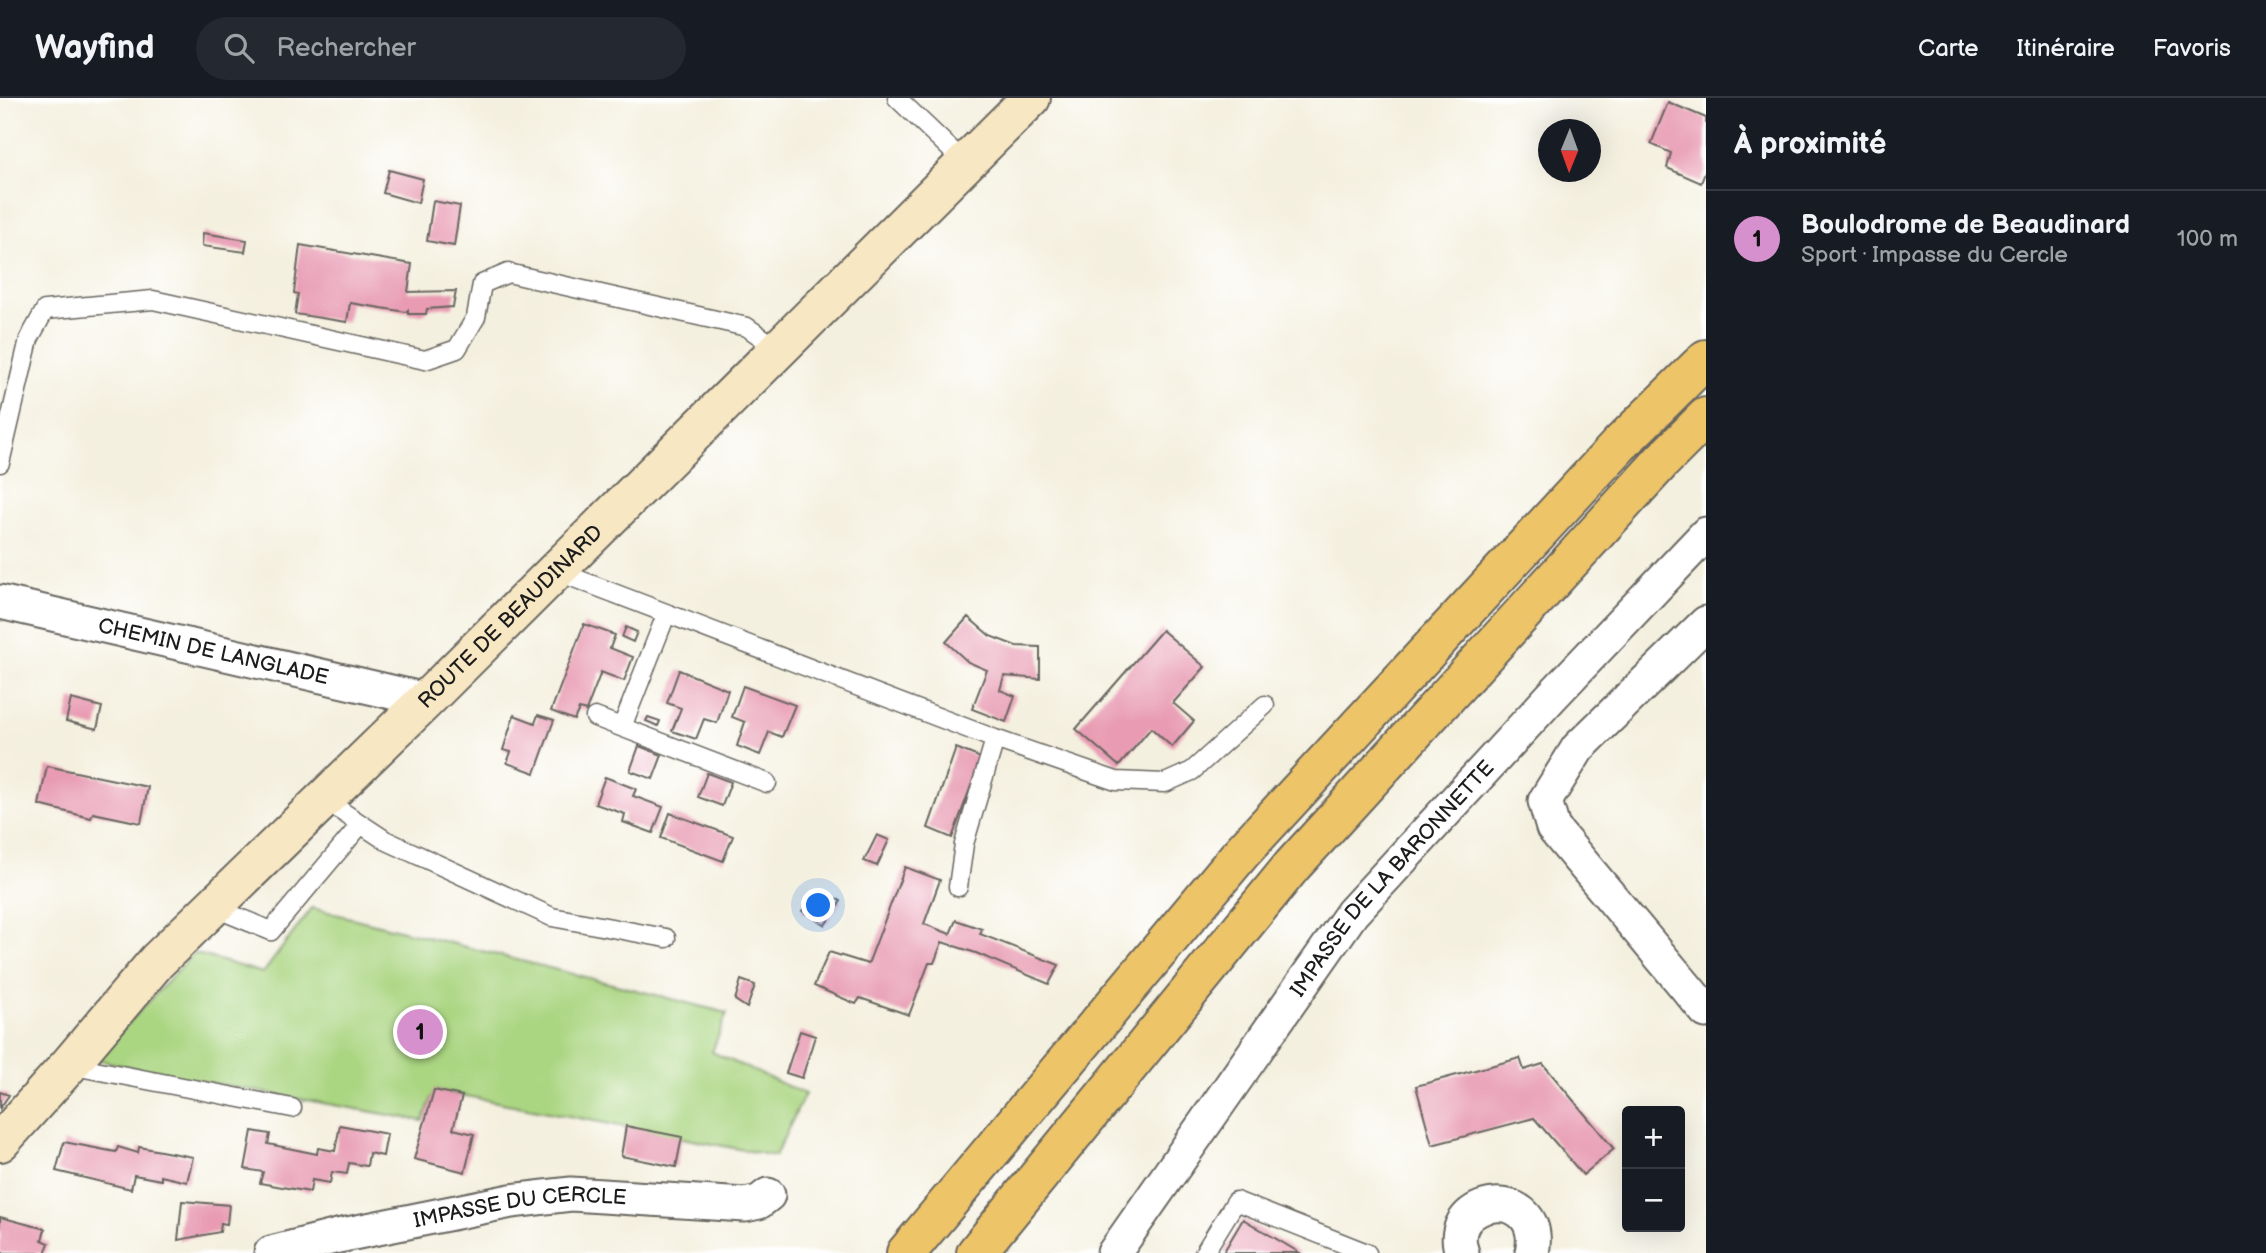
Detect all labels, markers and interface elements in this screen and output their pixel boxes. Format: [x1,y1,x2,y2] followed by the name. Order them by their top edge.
[196,17,686,80] search box
[35,28,154,68] text: Wayfind
[220,29,258,67] icon: search
[276,33,416,64] text: Rechercher
[1918,34,1979,63] text: Carte
[2017,34,2115,63] text: Itinéraire
[2153,34,2231,63] text: Favoris
[1538,119,1601,182] north arrow
[1734,126,1886,162] text: À proximité
[1801,210,2130,241] text: Boulodrome de Beaudinard
[1752,225,1762,253] text: 1
[2177,225,2238,253] text: 100 m
[1801,241,2068,269] text: Sport · Impasse du Cercle
[413,519,607,713] street label: ROUTE DE BEAUDINARD
[96,613,331,690] street label: CHEMIN DE LANGLADE
[1285,755,1499,1001] street label: IMPASSE DE LA BARONNETTE
[801,888,835,922] your location
[397,1006,443,1058] pin: 1
[1622,1106,1685,1232] map controls
[1622,1106,1685,1169] button: +
[1622,1169,1685,1232] button: −
[411,1182,627,1233] street label: IMPASSE DU CERCLE

